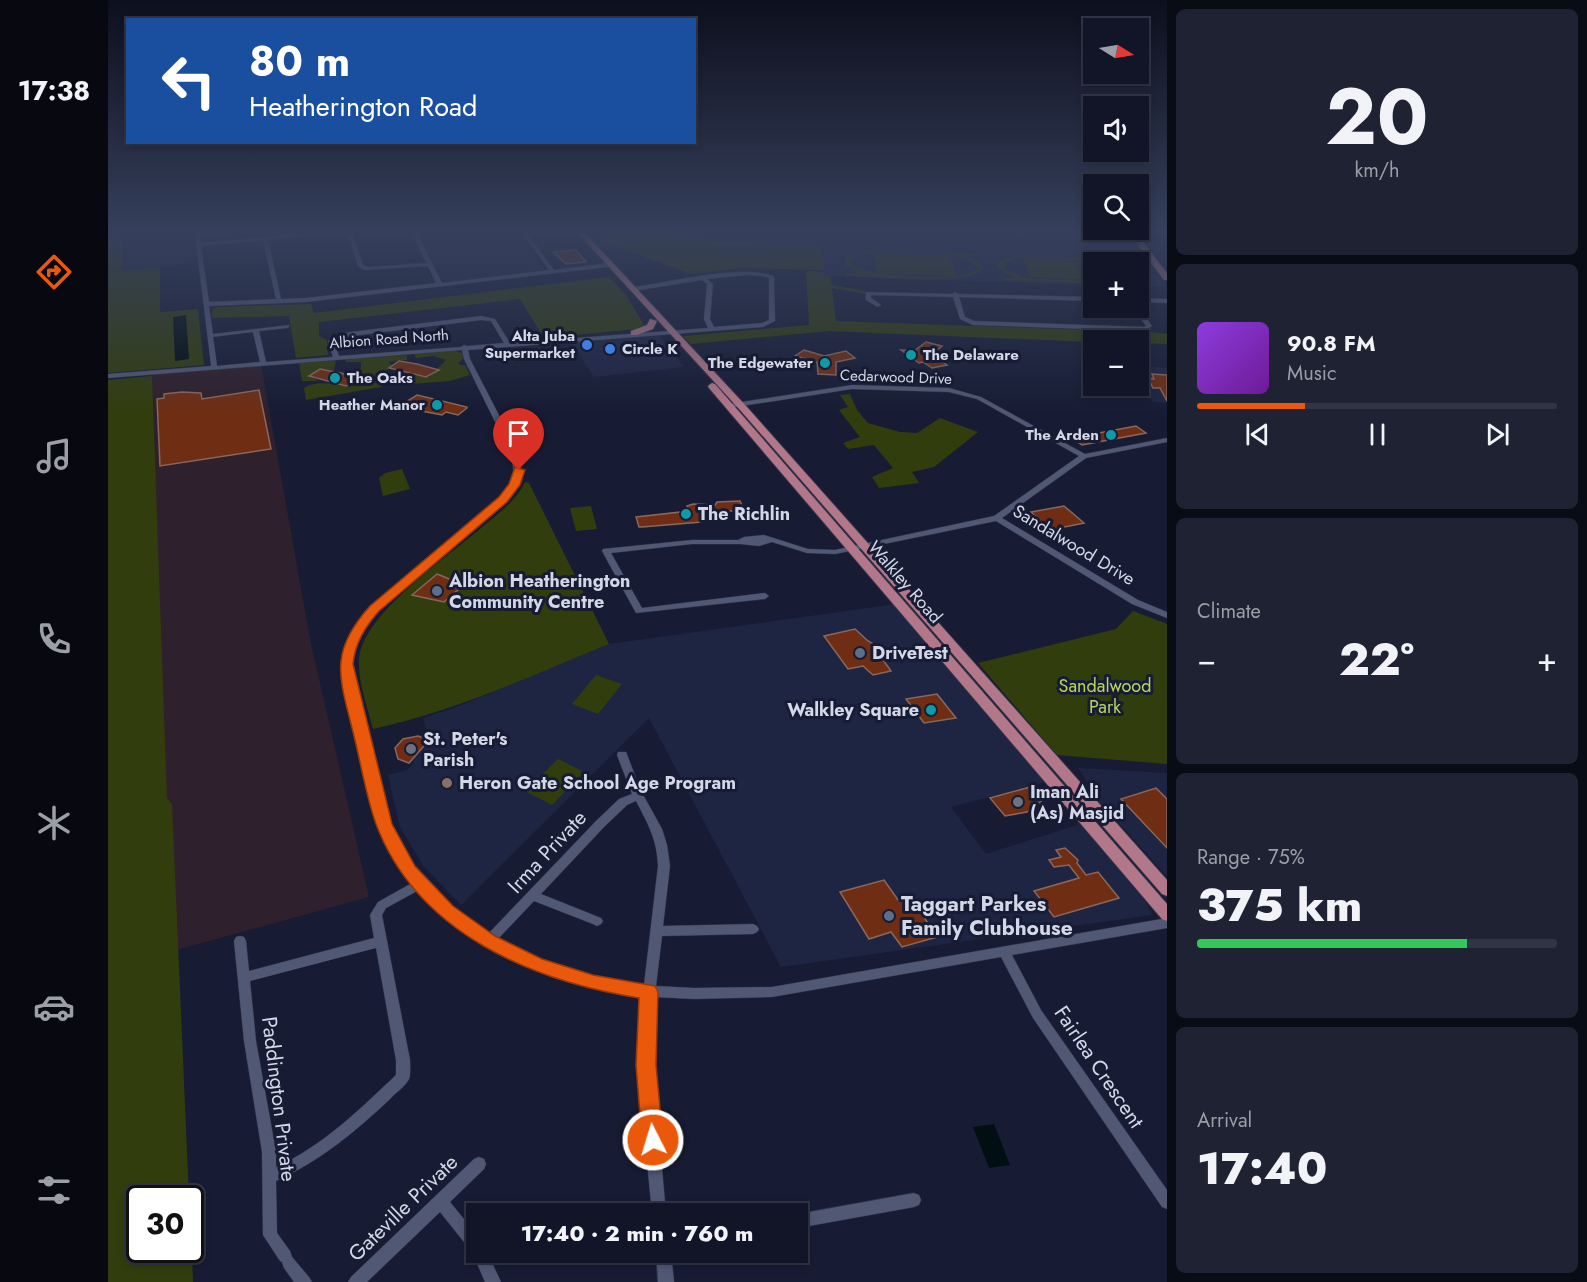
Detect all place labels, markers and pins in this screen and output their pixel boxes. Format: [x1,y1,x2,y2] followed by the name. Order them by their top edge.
[485,325,575,364] place label: Alta Juba Supermarket
[580,338,594,352] marker: Alta Juba Supermarket
[622,338,678,360] place label: Circle K
[603,342,617,356] marker: Circle K
[923,344,1019,366] place label: The Delaware
[904,348,918,362] marker: The Delaware
[708,352,814,374] place label: The Edgewater
[818,356,832,370] marker: The Edgewater
[347,367,413,389] place label: The Oaks
[328,371,342,385] marker: The Oaks
[319,394,426,416] place label: Heather Manor
[430,398,444,412] marker: Heather Manor
[493,408,544,470] pin
[1025,424,1099,446] place label: The Arden
[1104,428,1118,442] marker: The Arden
[698,501,790,527] place label: The Richlin
[679,507,693,521] marker: The Richlin
[448,568,630,615] place label: Albion Heatherington Community Centre
[430,584,444,598] marker: Albion Heatherington Community Centre
[872,640,948,666] place label: DriveTest
[853,646,867,660] marker: DriveTest
[787,697,919,723] place label: Walkley Square
[924,703,938,717] marker: Walkley Square
[423,726,508,773] place label: St. Peter's Parish
[404,742,418,756] marker: St. Peter's Parish
[459,770,736,796] place label: Heron Gate School Age Program
[440,776,454,790] marker: Heron Gate School Age Program
[1030,779,1124,826] place label: Iman Ali (As) Masjid
[1011,795,1025,809] marker: Iman Ali (As) Masjid
[901,889,1073,943] place label: Taggart Parkes Family Clubhouse
[882,909,896,923] marker: Taggart Parkes Family Clubhouse

